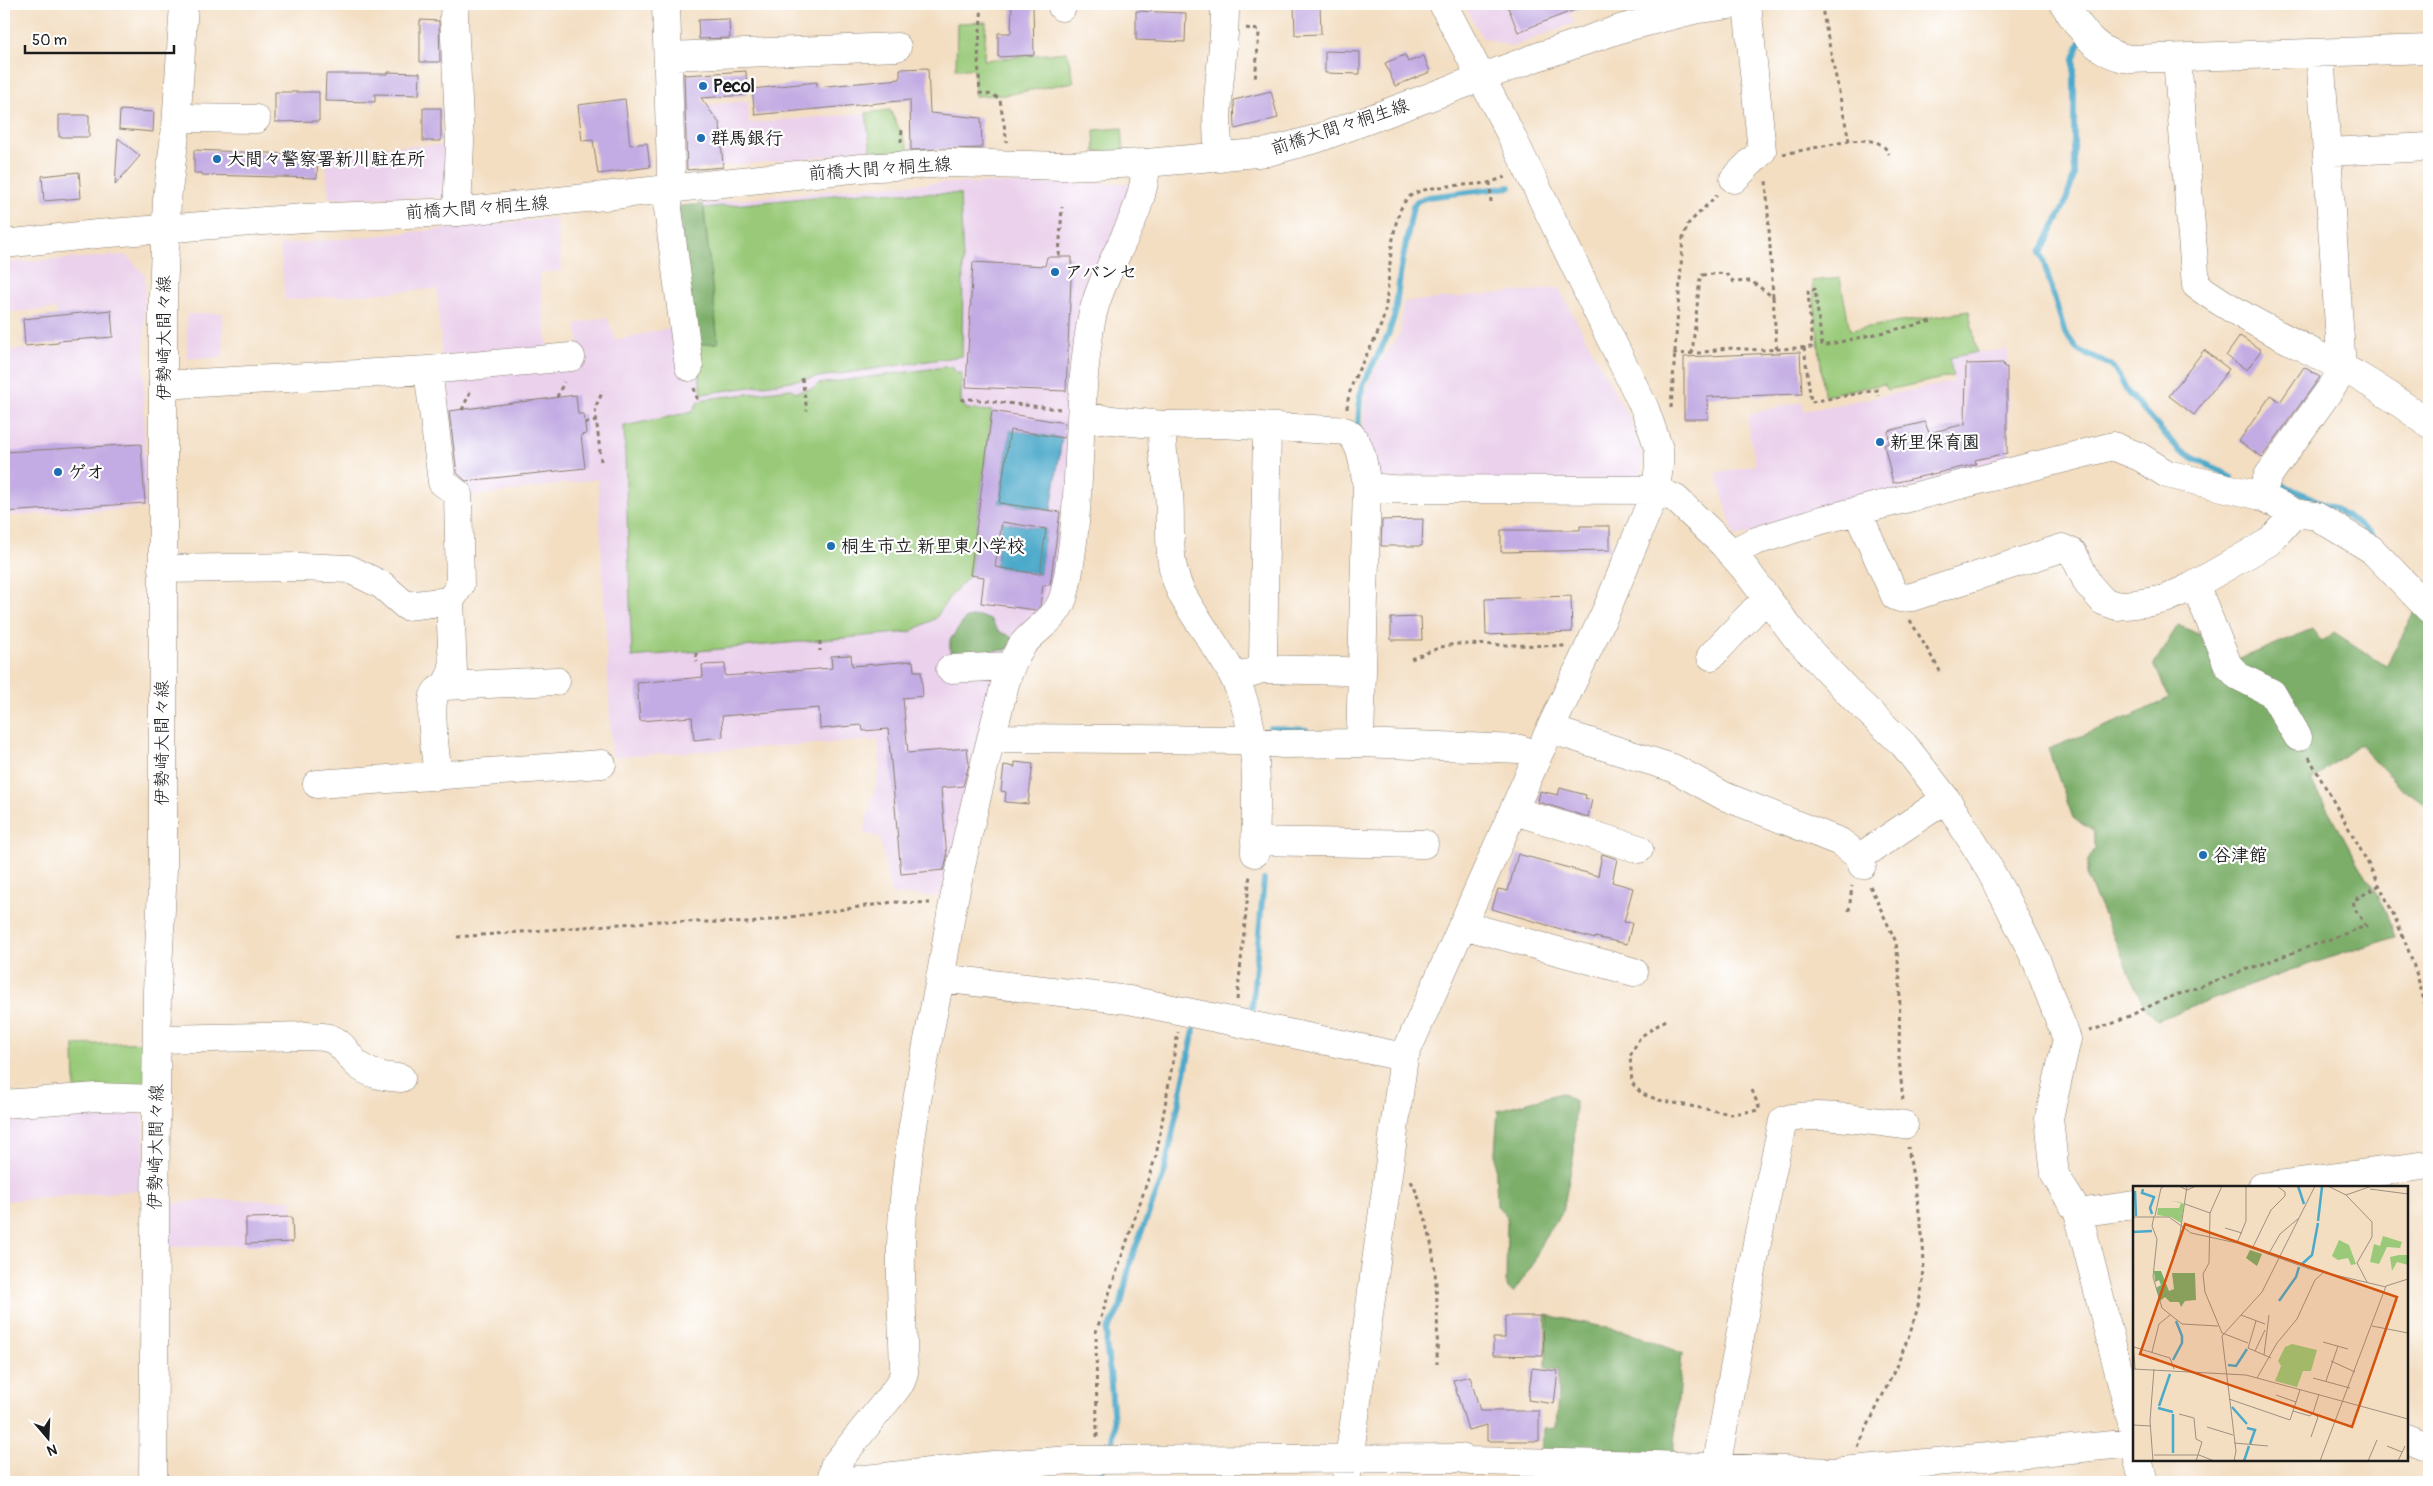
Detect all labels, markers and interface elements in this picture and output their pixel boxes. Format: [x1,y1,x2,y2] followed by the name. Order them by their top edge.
[25,22,174,54] scale bar
[32,31,67,50] text: 50 m
[713,75,755,98] place label: Pecol
[697,80,709,92] marker: Pecol
[1268,94,1412,160] street label: 前橋大間々桐生線
[711,127,783,150] place label: 群馬銀行
[695,132,707,144] marker: 群馬銀行
[227,148,425,171] place label: 大間々警察署新川駐在所
[211,153,223,165] marker: 大間々警察署新川駐在所
[807,153,953,185] street label: 前橋大間々桐生線
[404,192,550,224] street label: 前橋大間々桐生線
[1065,261,1137,284] place label: アバンセ
[1049,266,1061,278] marker: アバンセ
[153,275,176,401] street label: 伊勢崎大間々線
[1890,431,1980,454] place label: 新里保育園
[1874,436,1886,448] marker: 新里保育園
[68,461,104,484] place label: ゲオ
[52,466,64,478] marker: ゲオ
[841,535,1025,558] place label: 桐生市立 新里東小学校
[825,540,837,552] marker: 桐生市立 新里東小学校
[151,680,174,806] street label: 伊勢崎大間々線
[2213,844,2267,867] place label: 谷津館
[2197,849,2209,861] marker: 谷津館
[143,1084,169,1210] street label: 伊勢崎大間々線
[2133,1186,2408,1461] inset map
[22,1414,72,1464] north arrow
[45,1440,59,1459] text: N

